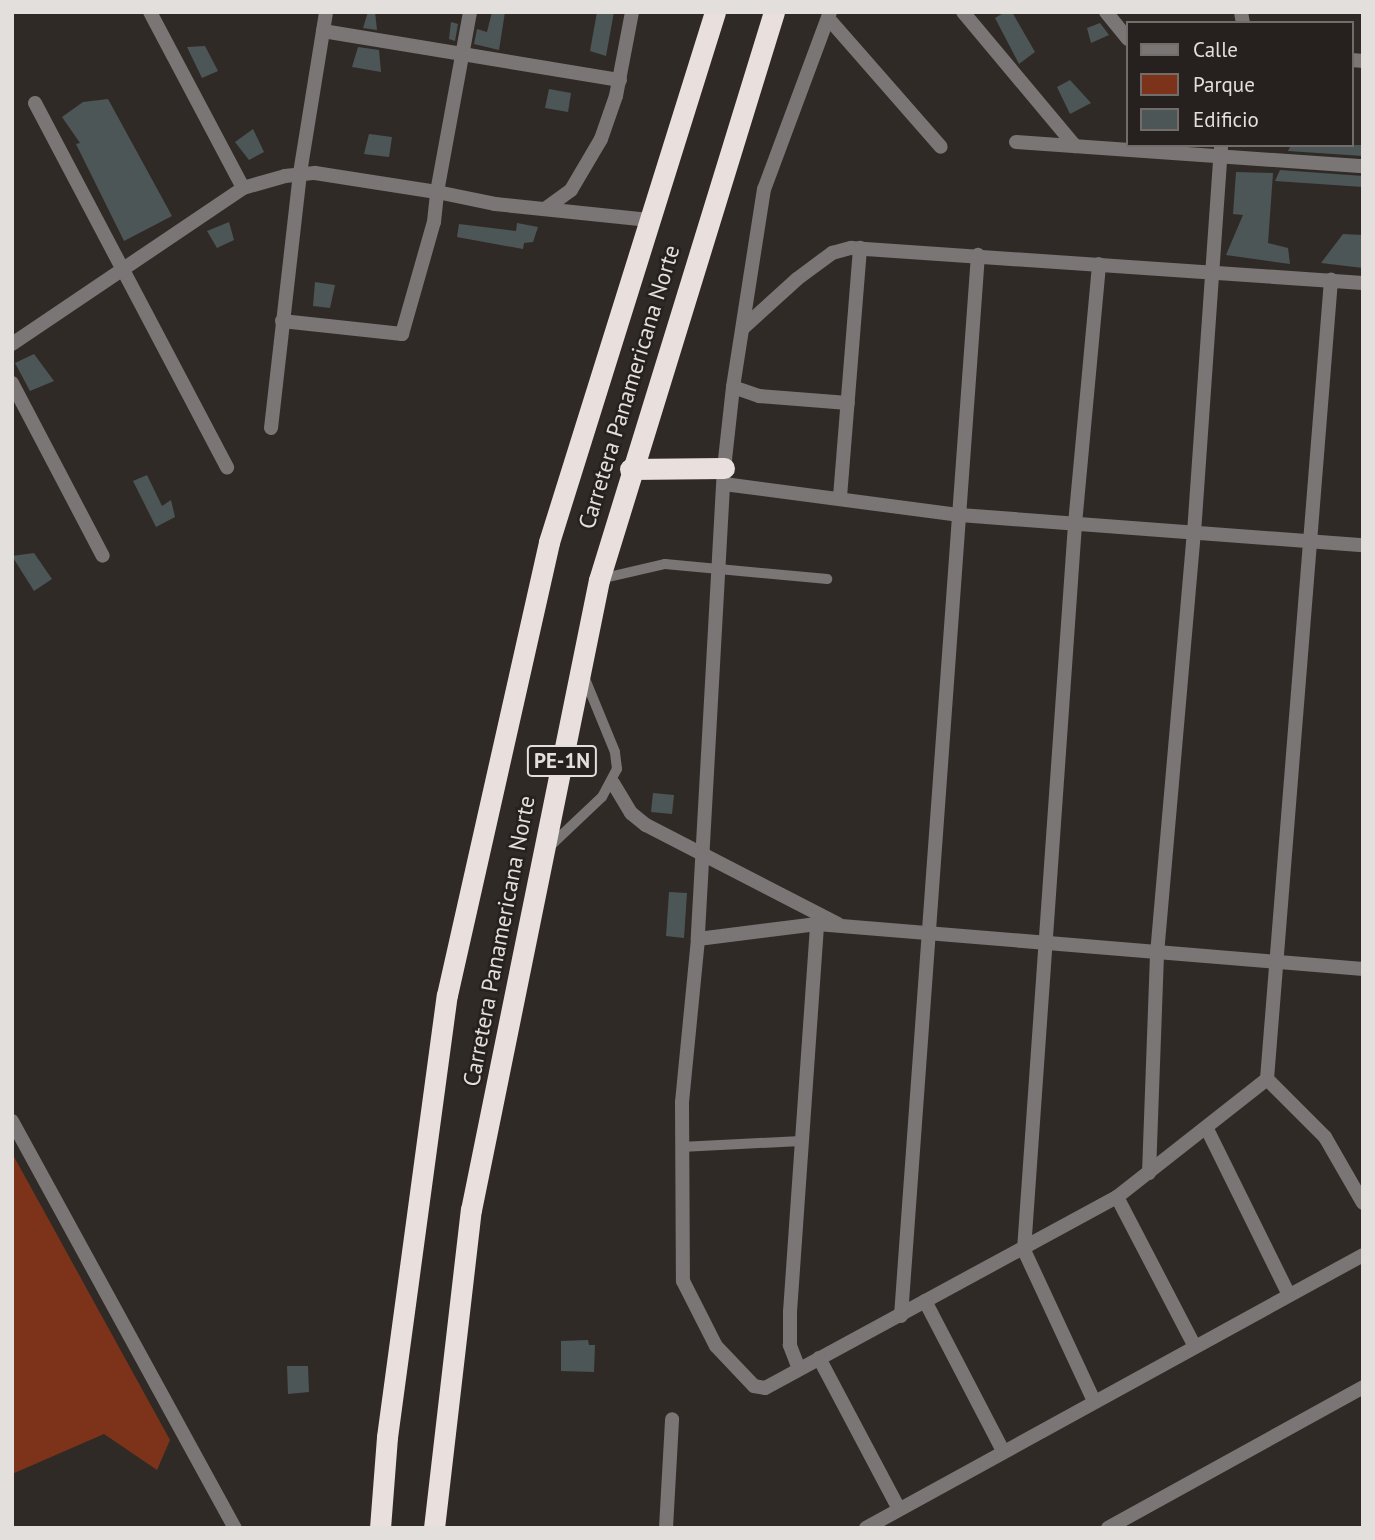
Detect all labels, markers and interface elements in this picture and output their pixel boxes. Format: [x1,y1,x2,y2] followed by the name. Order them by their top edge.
[1126,21,1354,147] legend
[1193,36,1238,63] text: Calle
[1193,71,1255,98] text: Parque
[1193,106,1259,133] text: Edificio
[573,242,685,532] street label: Carretera Panamericana Norte
[525,744,599,778] road number: PE-1N
[457,793,541,1089] street label: Carretera Panamericana Norte

